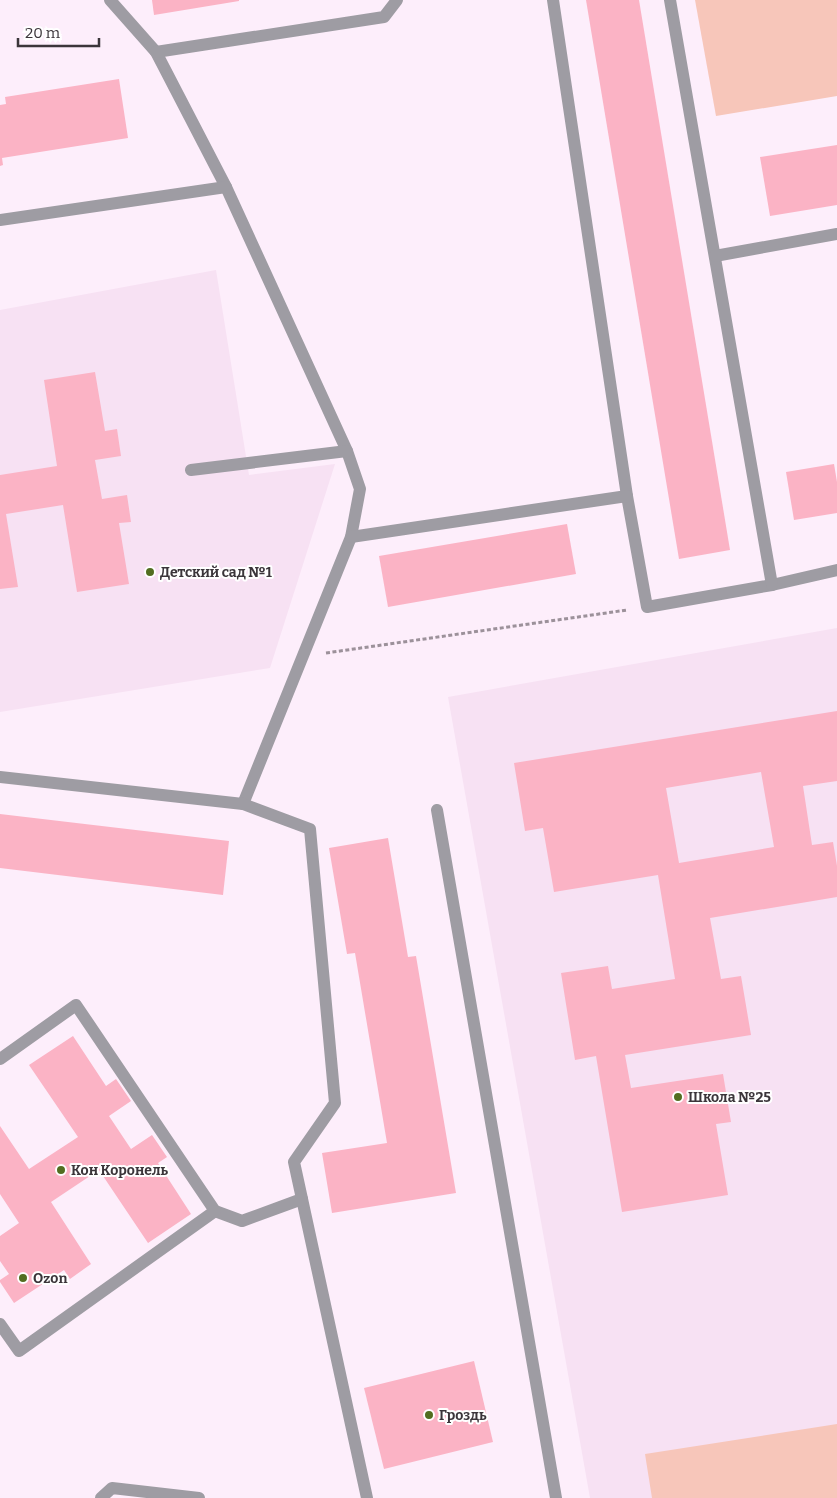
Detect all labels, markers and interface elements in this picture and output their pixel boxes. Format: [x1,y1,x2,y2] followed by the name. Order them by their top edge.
[18,15,99,47] scale bar
[25,24,61,42] text: 20 m
[160,564,272,581] place label: Детский сад №1
[144,566,156,578] marker: Детский сад №1
[688,1089,771,1106] place label: Школа №25
[672,1091,684,1103] marker: Школа №25
[71,1162,169,1179] place label: Кон Коронель
[55,1164,67,1176] marker: Кон Коронель
[33,1270,67,1287] place label: Ozon
[17,1272,29,1284] marker: Ozon
[439,1407,487,1424] place label: Гроздь
[423,1409,435,1421] marker: Гроздь

